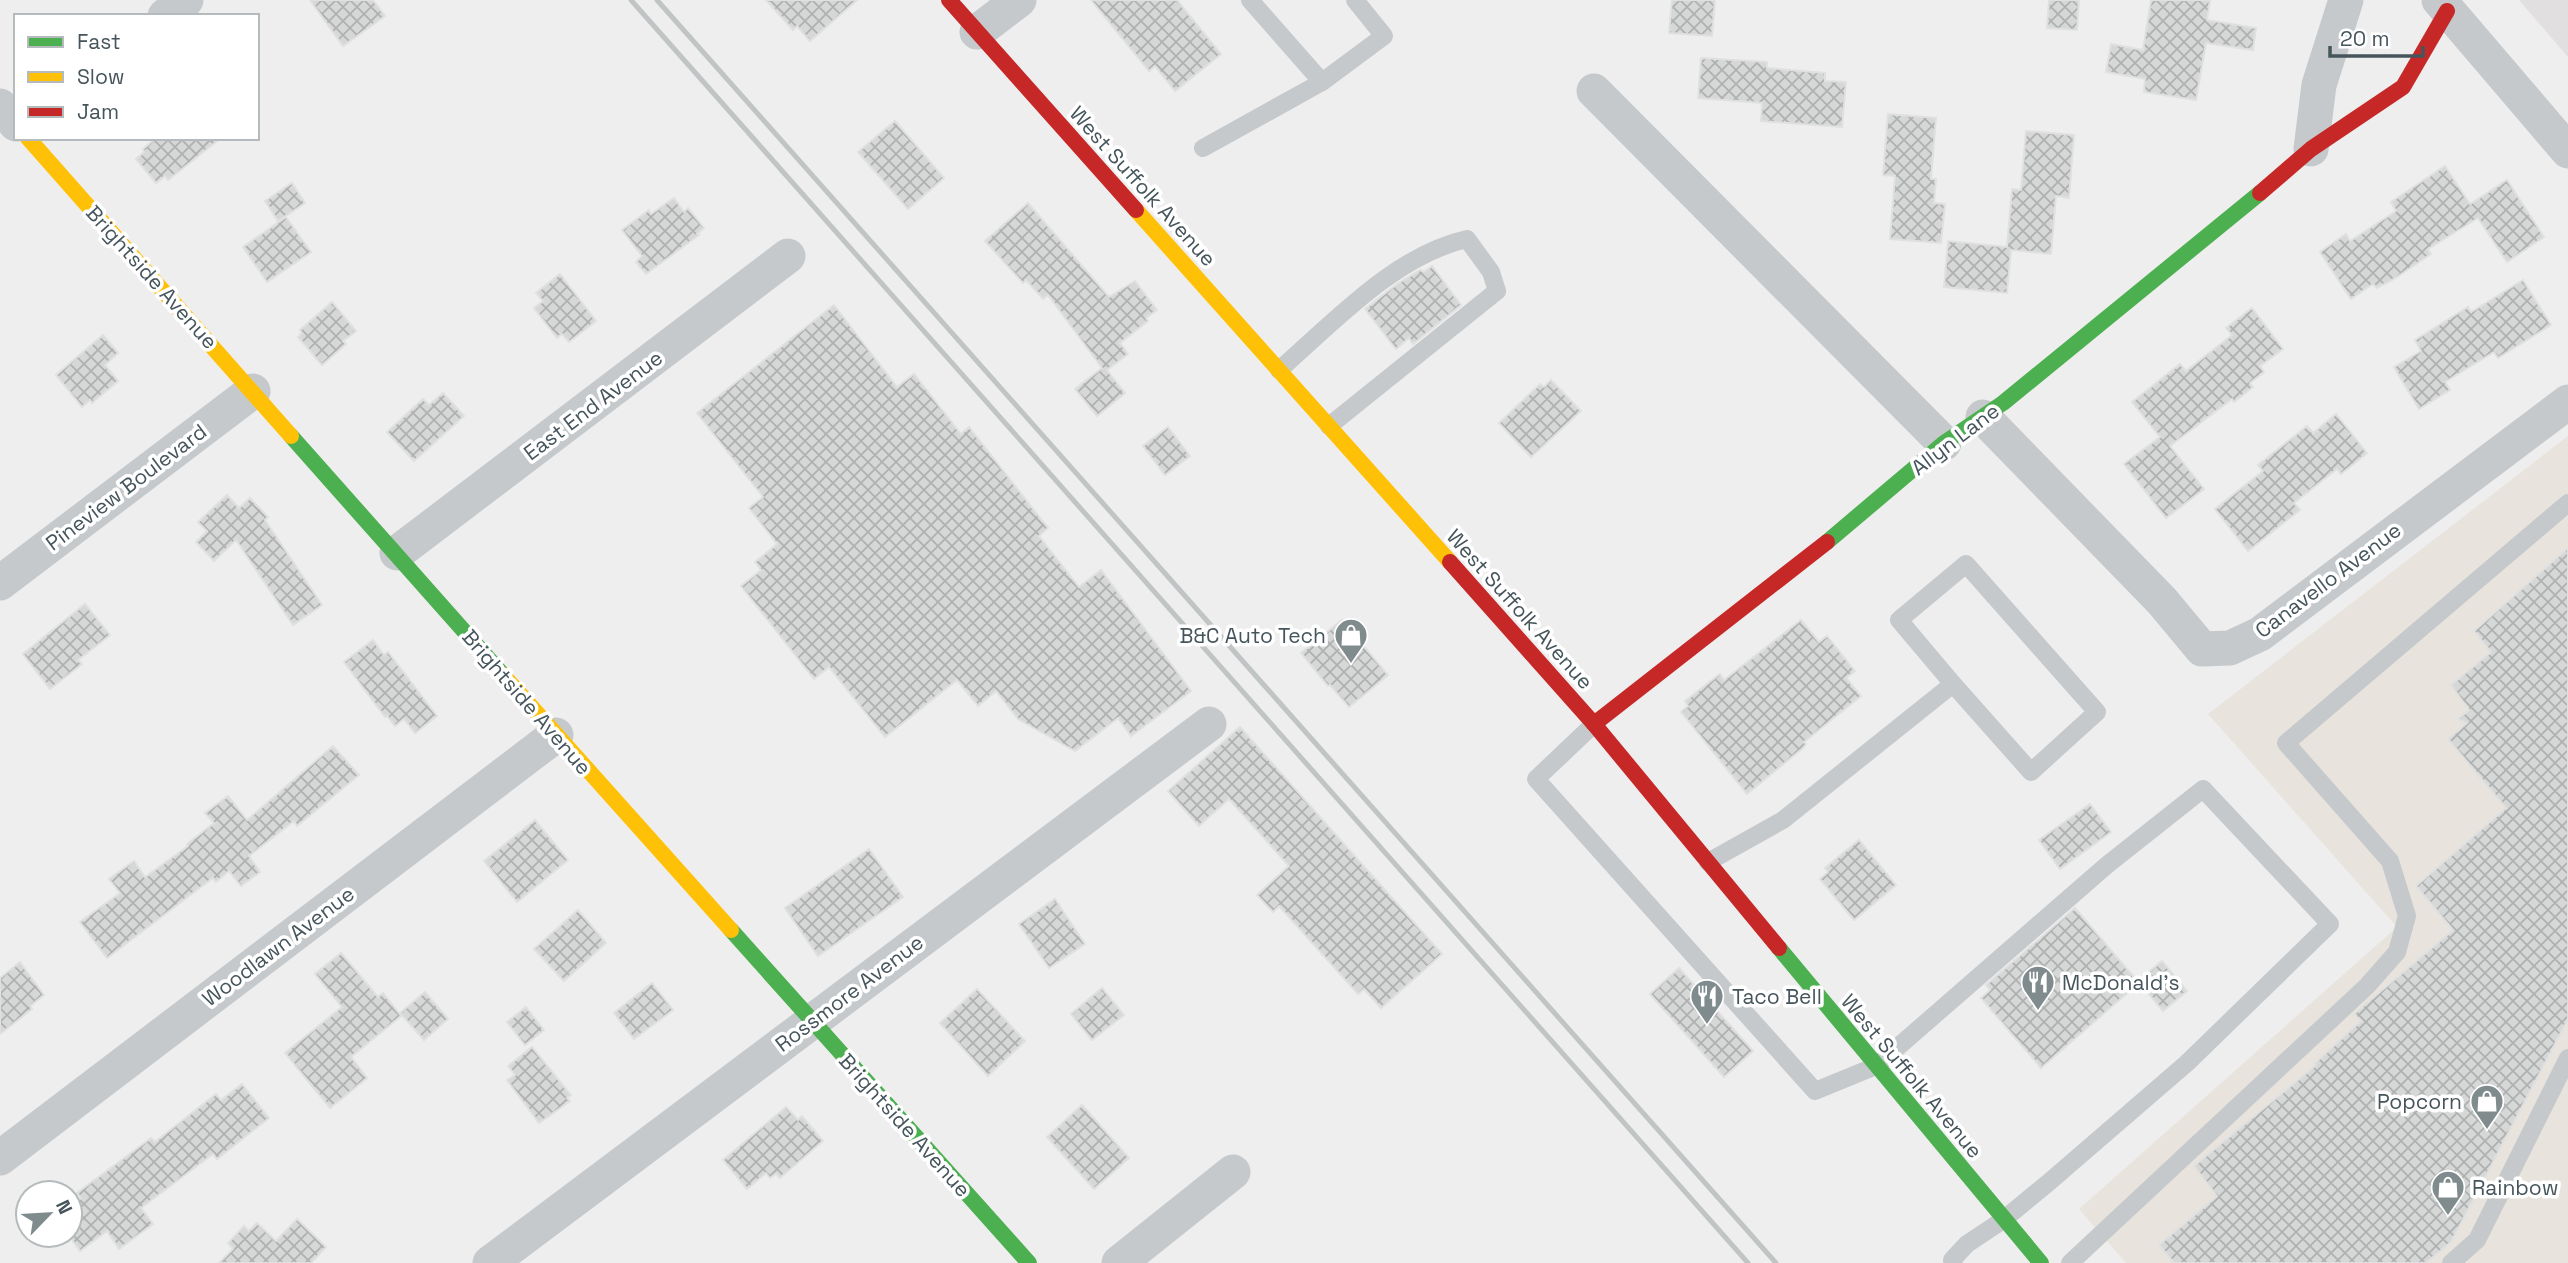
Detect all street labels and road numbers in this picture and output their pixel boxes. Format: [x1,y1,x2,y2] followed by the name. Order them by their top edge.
[1064,100,1222,272] street label: West Suffolk Avenue
[80,200,224,354] street label: Brightside Avenue
[518,344,668,466] street label: East End Avenue
[1906,397,2004,481] street label: Allyn Lane
[40,418,212,556] street label: Pineview Boulevard
[2250,516,2406,644] street label: Canavello Avenue
[1441,523,1599,695] street label: West Suffolk Avenue
[456,624,598,780] street label: Brightside Avenue
[197,880,359,1012] street label: Woodlawn Avenue
[770,928,928,1058] street label: Rossmore Avenue
[1835,988,1989,1164] street label: West Suffolk Avenue
[833,1048,977,1202] street label: Brightside Avenue

